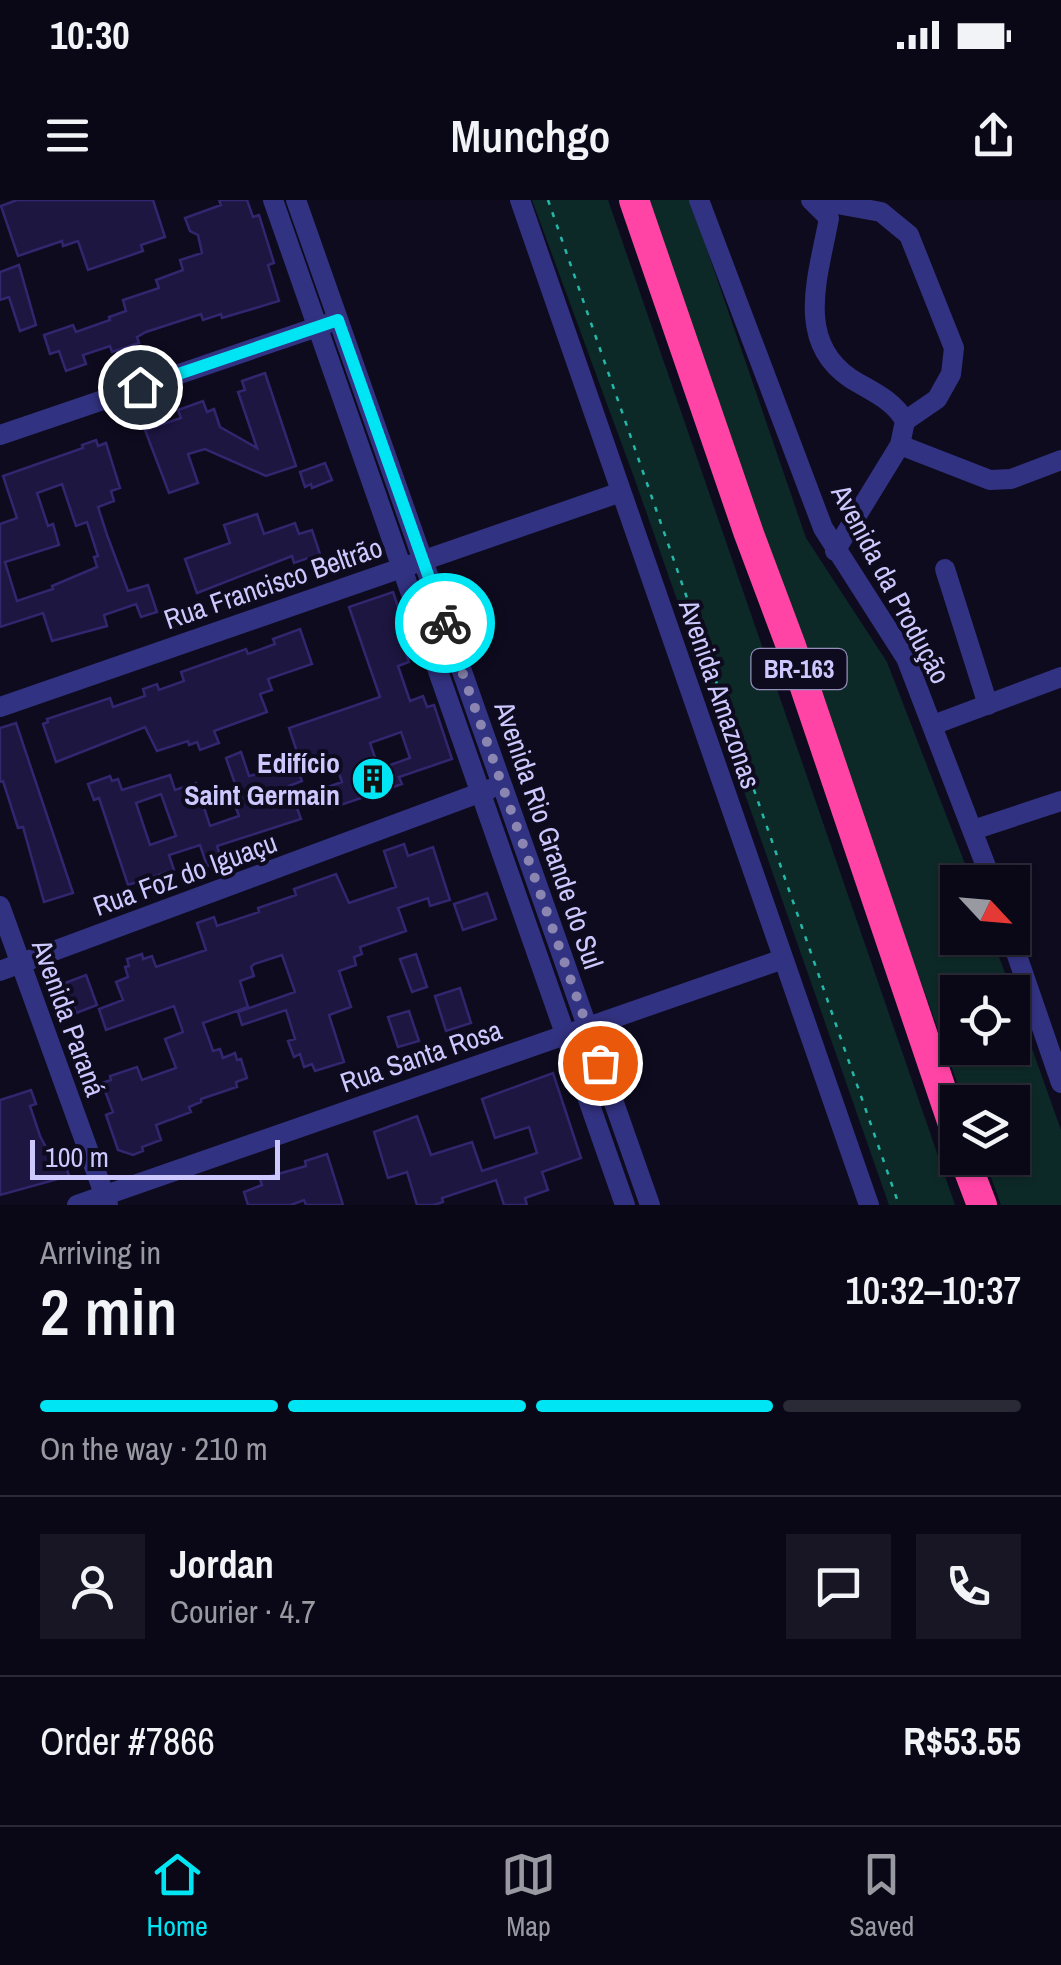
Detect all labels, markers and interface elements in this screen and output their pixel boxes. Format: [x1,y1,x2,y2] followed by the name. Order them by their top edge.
[50,10,130,61] text: 10:30
[451,105,610,166] text: Munchgo
[40,108,95,163] icon: menu
[966,108,1021,163] icon: share
[98,345,183,430] pin
[113,360,168,415] icon: home
[822,477,960,690] street label: Avenida da Produção
[159,528,387,638] street label: Rua Francisco Beltrão
[395,573,495,673] courier
[670,594,770,794] street label: Avenida Amazonas
[418,596,473,651] icon: bike
[752,649,846,689] road number: BR-163
[485,695,613,974] street label: Avenida Rio Grande do Sul
[184,744,340,814] place label: Edifício Saint Germain
[350,756,396,802] building icon: Edifício Saint Germain
[88,823,282,925] street label: Rua Foz do Iguaçu
[940,865,1030,955] north arrow
[940,865,1030,1175] map controls
[23,933,115,1102] street label: Avenida Paraná
[940,975,1030,1065] button: locate
[335,1011,507,1101] street label: Rua Santa Rosa
[558,1021,643,1106] pin
[573,1036,628,1091] icon: bag
[940,1085,1030,1175] button: layers
[30,1135,280,1180] scale bar
[45,1138,109,1176] text: 100 m
[40,1231,161,1274] text: Arriving in
[845,1265,1021,1316] text: 10:32–10:37
[40,1268,177,1355] text: 2 min
[40,1427,268,1470] text: On the way · 210 m
[40,1534,145,1639] button: person
[786,1534,891,1639] button: chat
[916,1534,1021,1639] button: phone
[170,1539,274,1590] text: Jordan
[170,1590,316,1633] text: Courier · 4.7
[40,1716,215,1767] text: Order #7866
[903,1716,1021,1767] text: R$53.55
[147,1847,208,1945] tab: Home
[501,1847,556,1945] tab: Map
[849,1847,914,1945] tab: Saved

